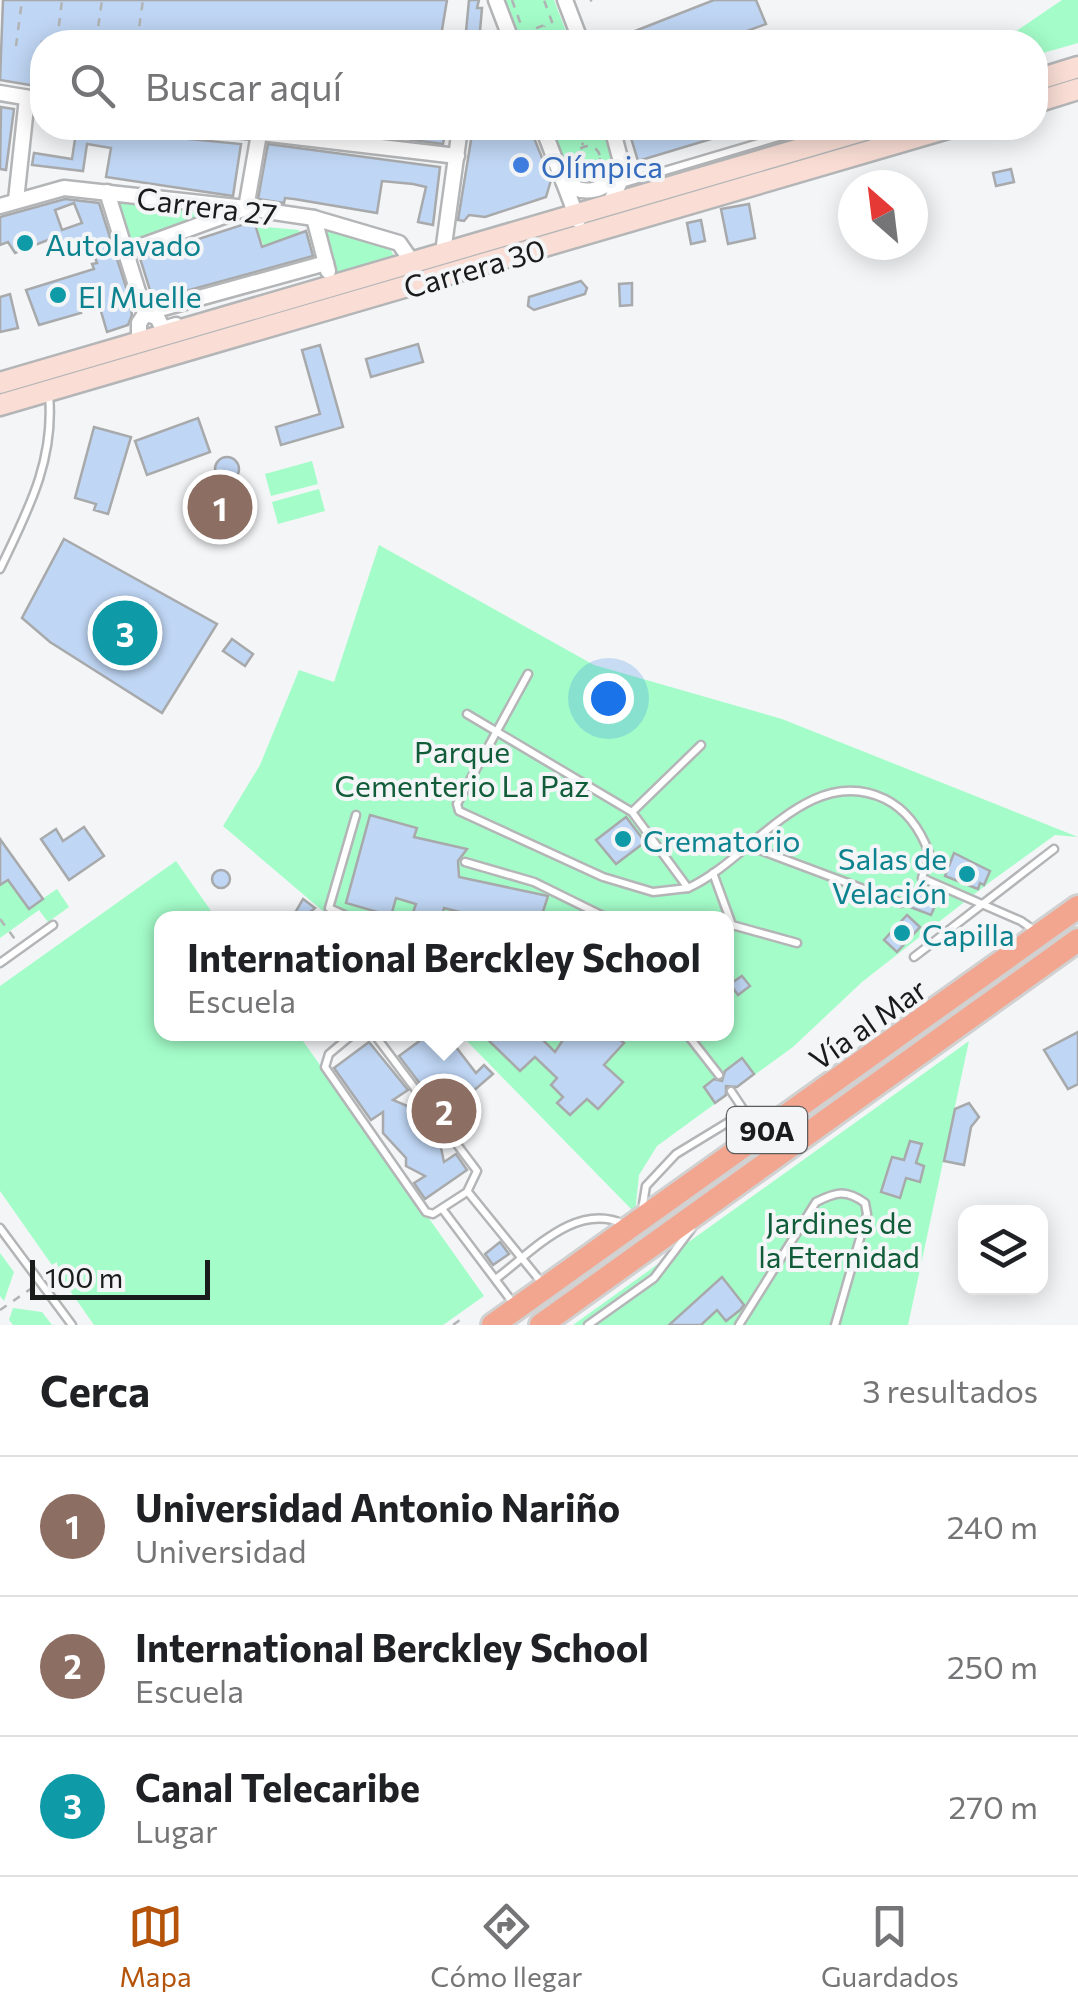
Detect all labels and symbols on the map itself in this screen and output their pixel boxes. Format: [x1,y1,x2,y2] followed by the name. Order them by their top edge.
[541,147,663,184] place label: Olímpica
[510,154,532,176] marker: Olímpica
[838,170,928,260] north arrow
[135,178,279,232] street label: Carrera 27
[45,225,201,262] place label: Autolavado
[399,229,549,305] street label: Carrera 30
[14,232,36,254] marker: Autolavado
[78,277,201,314] place label: El Muelle
[47,284,69,306] marker: El Muelle
[188,470,252,544] pin: 1
[92,596,158,670] pin: 3
[583,673,634,724] your location
[335,732,589,803] park label: Parque Cementerio La Paz
[643,821,800,858] place label: Crematorio
[612,828,634,850] marker: Crematorio
[832,839,947,910] place label: Salas de Velación
[956,863,978,885] marker: Salas de Velación
[922,915,1015,952] place label: Capilla
[891,922,913,944] marker: Capilla
[801,969,933,1077] street label: Vía al Mar
[412,1074,476,1148] pin: 2
[727,1107,807,1153] road number: 90A
[758,1203,920,1274] park label: Jardines de la Eternidad
[30,1255,210,1300] scale bar

